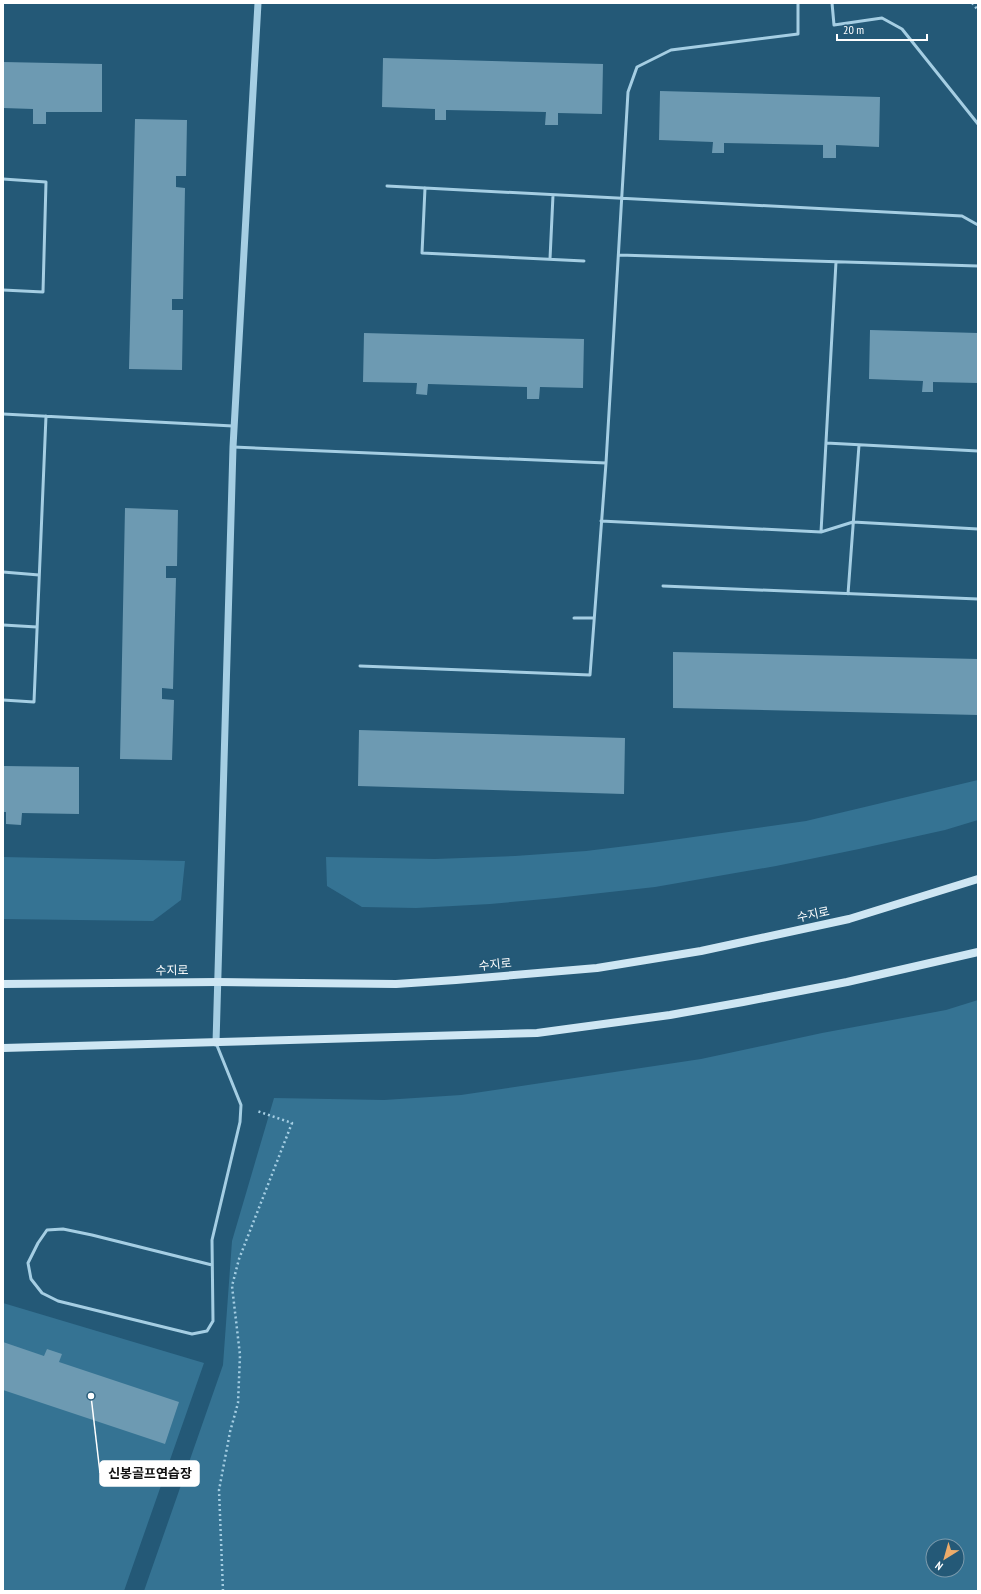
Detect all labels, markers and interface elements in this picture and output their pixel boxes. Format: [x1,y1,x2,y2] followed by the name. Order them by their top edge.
[837,16,927,42] scale bar
[843,22,864,37] text: 20 m
[795,903,831,925] street label: 수지로
[478,955,512,973] street label: 수지로
[155,962,189,978] street label: 수지로
[100,1461,199,1486] callout: 신봉골프연습장
[108,1465,192,1482] text: 신봉골프연습장
[925,1538,965,1578] north arrow
[932,1559,946,1573] text: N

